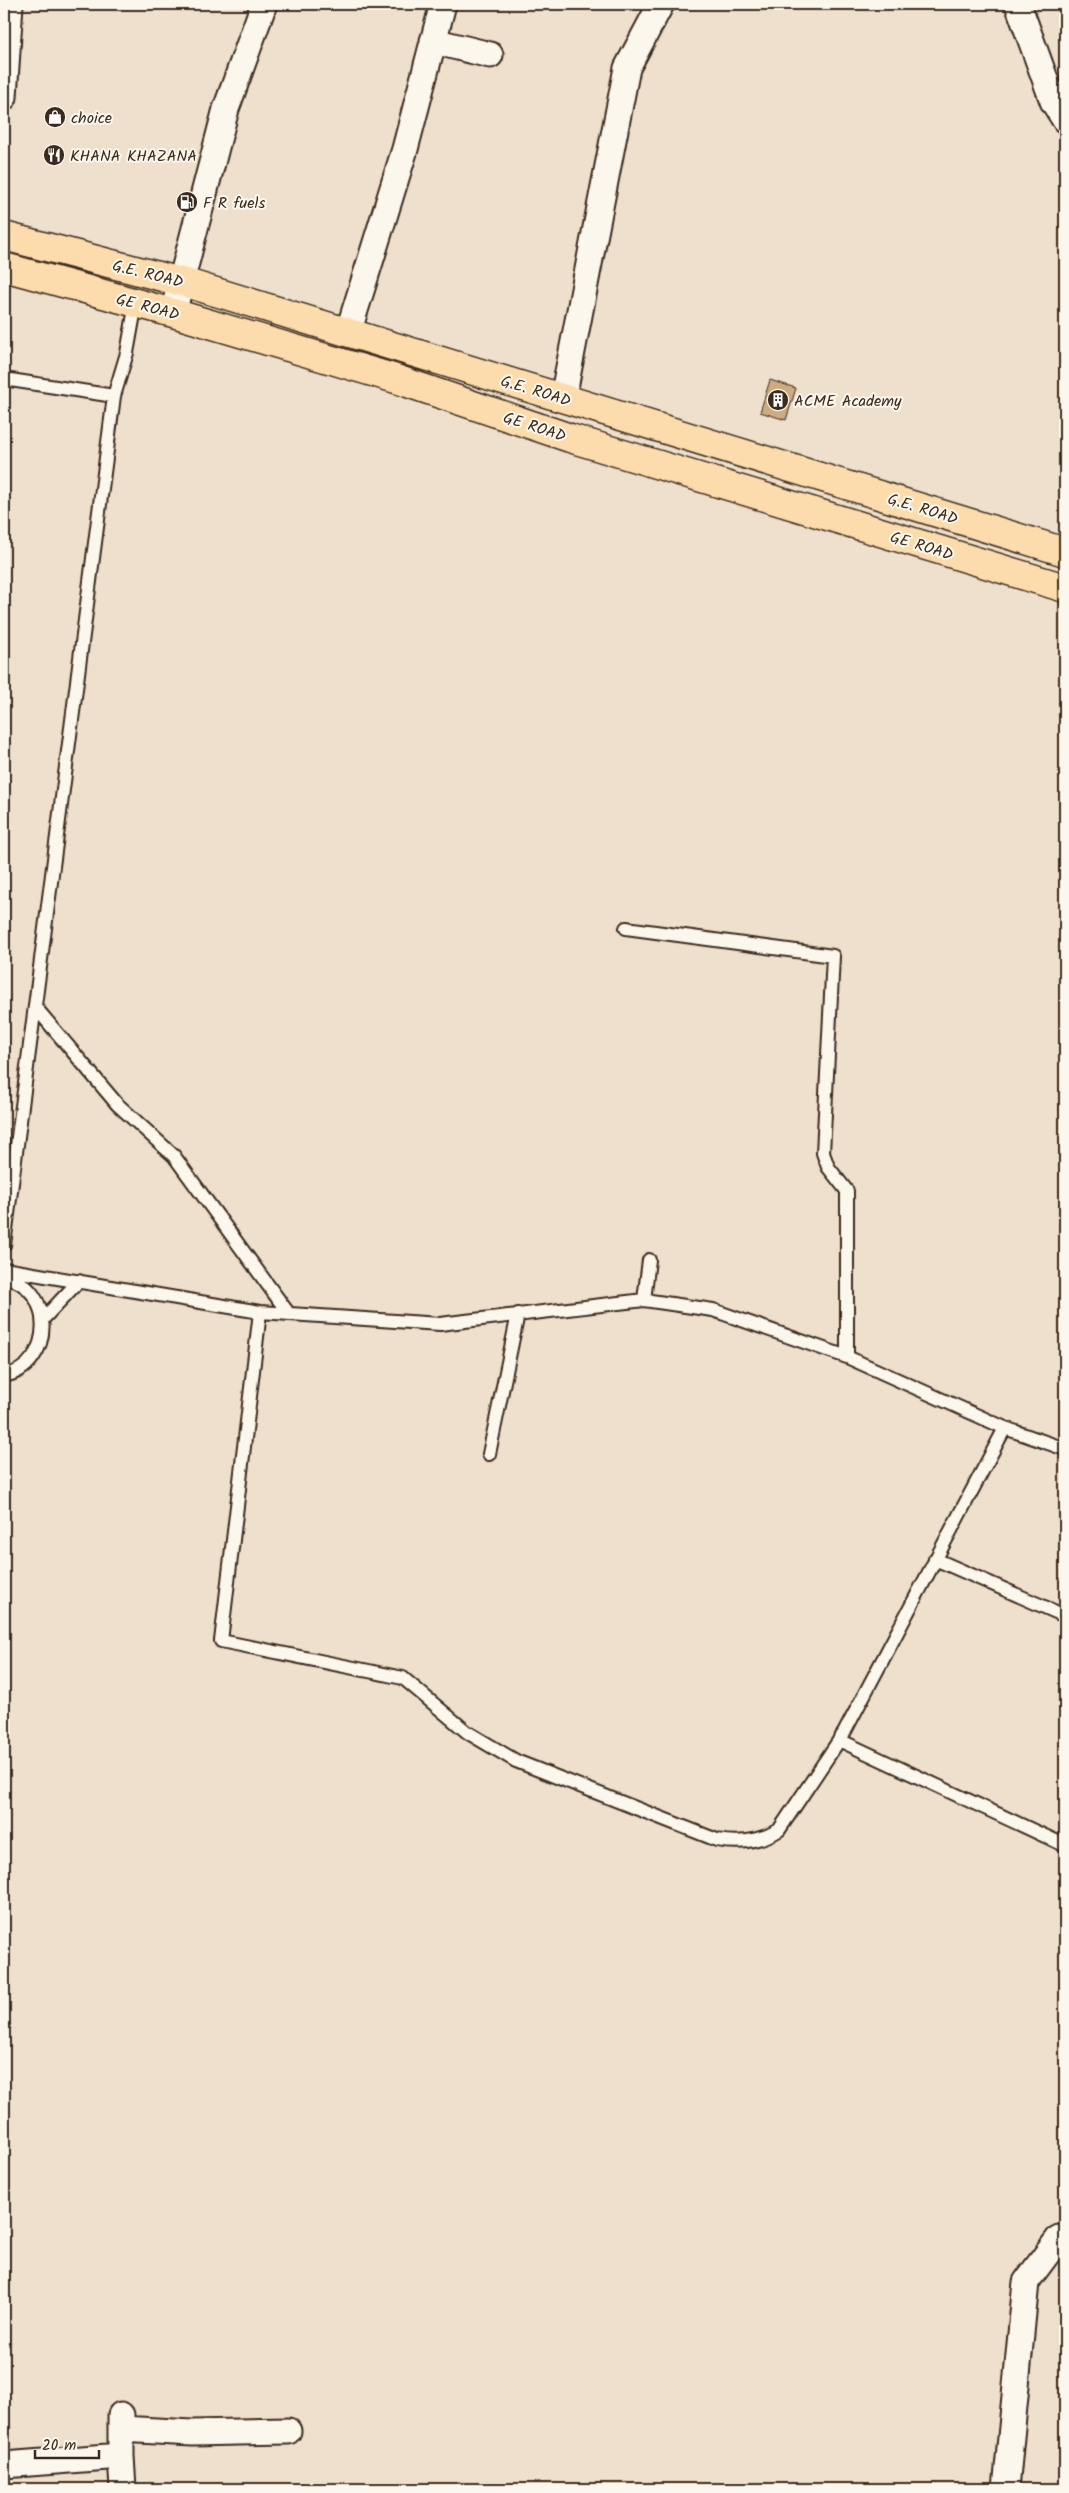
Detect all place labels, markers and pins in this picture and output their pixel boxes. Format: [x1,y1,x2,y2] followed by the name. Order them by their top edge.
[43,105,67,129] shop icon: choice
[71,106,112,131] place label: choice
[42,143,66,167] restaurant icon: KHANA KHAZANA
[70,144,197,169] place label: KHANA KHAZANA
[175,190,199,214] fuel station icon: F R fuels
[203,191,265,216] place label: F R fuels
[766,388,790,412] building icon: ACME Academy
[794,389,902,414] place label: ACME Academy

